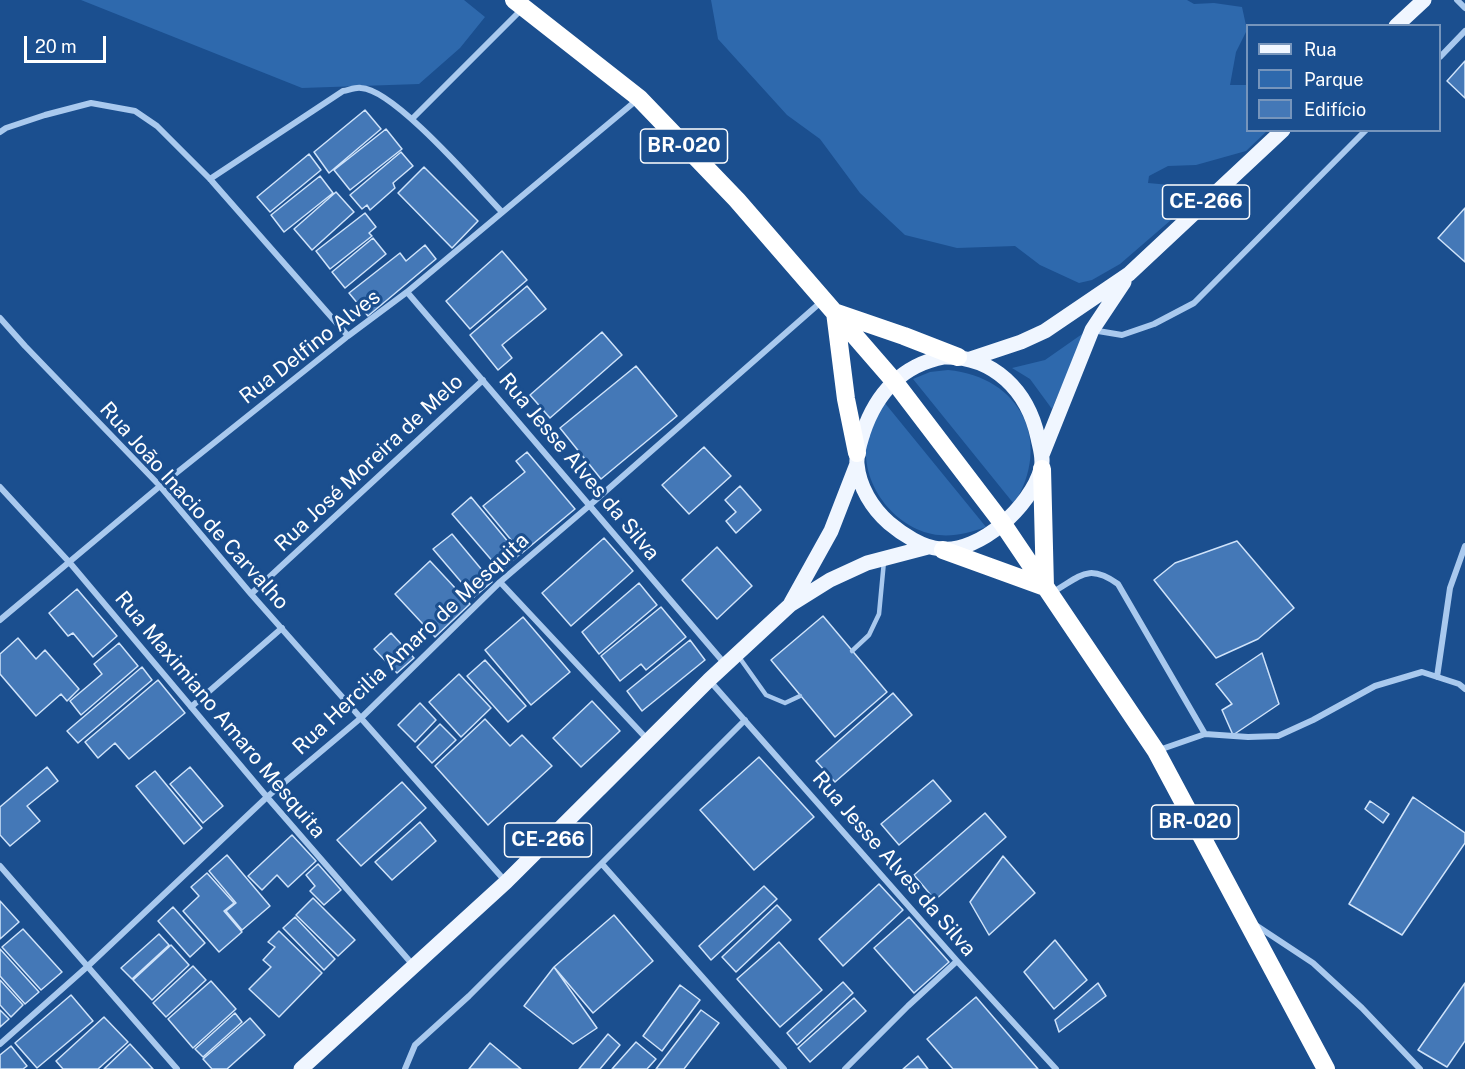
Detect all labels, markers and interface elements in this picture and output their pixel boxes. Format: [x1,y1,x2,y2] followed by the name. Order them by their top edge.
[27,24,110,62] scale bar
[1246,24,1441,132] legend
[35,36,77,57] text: 20 m
[1304,39,1336,60] text: Rua
[1304,69,1364,90] text: Parque
[1304,99,1366,120] text: Edifício
[640,129,728,163] road number: BR-020
[1162,185,1250,219] road number: CE-266
[235,284,385,410] street label: Rua Delfino Alves
[493,368,665,566] street label: Rua Jesse Alves da Silva
[270,369,468,557] street label: Rua José Moreira de Melo
[94,397,294,615] street label: Rua João Inacio de Carvalho
[288,528,534,760] street label: Rua Hercilia Amaro de Mesquita
[109,586,331,844] street label: Rua Maximiano Amaro Mesquita
[807,766,981,962] street label: Rua Jesse Alves da Silva
[1152,805,1238,839] road number: BR-020
[504,823,592,857] road number: CE-266

